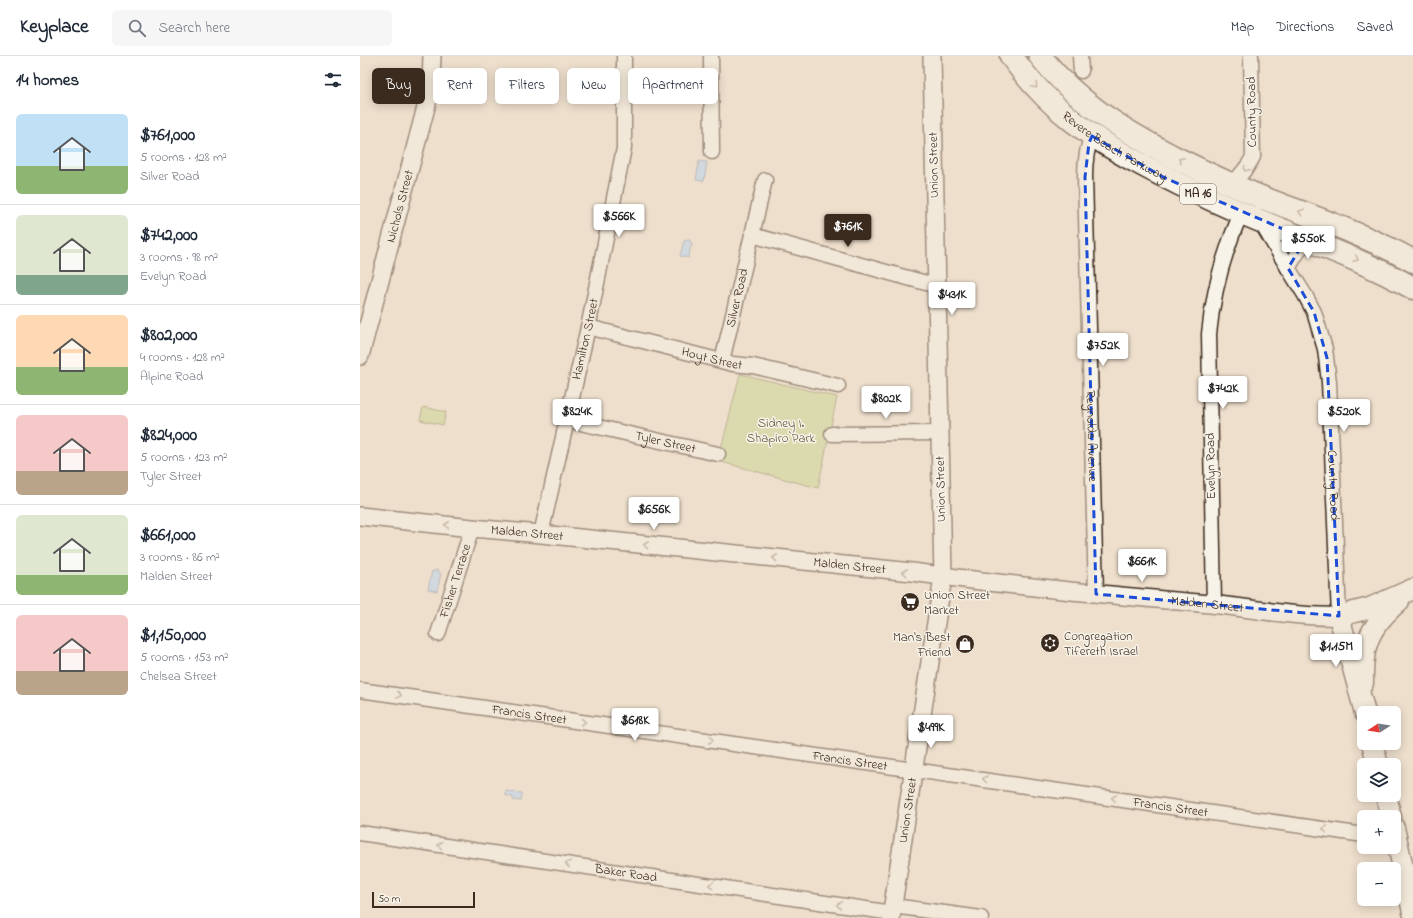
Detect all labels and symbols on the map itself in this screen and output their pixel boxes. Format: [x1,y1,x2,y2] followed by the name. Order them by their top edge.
[1242,76,1263,148] street label: County Road
[1031,82,1038,89] one-way arrow
[1058,107,1171,187] street label: Revere Beach Parkway
[924,131,944,198] street label: Union Street
[1178,158,1185,165] one-way arrow
[1244,164,1251,171] one-way arrow
[381,167,419,245] street label: Nichols Street
[1180,184,1216,204] road number: MA 16
[591,204,647,238] pin: $566K
[1297,208,1304,216] one-way arrow
[820,214,876,248] pin: $761K
[1280,226,1336,260] pin: $550K
[1352,254,1360,262] one-way arrow
[721,266,753,329] street label: Silver Road
[924,282,980,316] pin: $431K
[567,296,603,381] street label: Hamilton Street
[1075,333,1131,367] pin: $752K
[680,342,744,374] street label: Hoyt Street
[1195,376,1251,410] pin: $742K
[858,386,914,420] pin: $802K
[1080,390,1103,482] street label: Reynolds Avenue
[549,399,605,433] pin: $824K
[1316,399,1372,433] pin: $520K
[747,414,816,448] park label: Sidney I. Shapiro Park
[633,426,698,458] street label: Tyler Street
[1201,432,1222,499] street label: Evelyn Road
[1322,449,1344,522] street label: County Road
[931,455,951,522] street label: Union Street
[626,497,682,531] pin: $656K
[490,520,565,546] street label: Malden Street
[444,521,450,530] one-way arrow
[643,540,649,549] one-way arrow
[434,541,476,621] street label: Fisher Terrace
[1114,549,1170,583] pin: $661K
[812,552,887,579] street label: Malden Street
[772,554,779,563] one-way arrow
[902,567,908,576] one-way arrow
[924,586,991,620] place label: Union Street Market
[899,591,921,613] supermarket icon: Union Street Market
[1170,591,1245,618] street label: Malden Street
[1064,627,1138,661] place label: Congregation Tifereth Israel
[893,628,952,662] place label: Man's Best Friend
[1039,632,1061,654] synagogue icon: Congregation Tifereth Israel
[954,633,976,655] shop icon: Man's Best Friend
[1303,634,1369,668] pin: $1.15M
[396,690,402,699] one-way arrow
[489,699,569,729] street label: Francis Street
[1357,706,1401,750] north arrow
[607,708,663,742] pin: $618K
[903,715,959,749] pin: $499K
[580,717,586,726] one-way arrow
[708,735,714,744] one-way arrow
[810,746,889,776] street label: Francis Street
[893,775,922,844] street label: Union Street
[982,775,988,784] one-way arrow
[1131,792,1210,822] street label: Francis Street
[1111,795,1117,803] one-way arrow
[1322,825,1328,834] one-way arrow
[437,841,443,850] one-way arrow
[593,859,659,887] street label: Baker Road
[565,860,572,869] one-way arrow
[708,881,714,890] one-way arrow
[372,890,475,909] scale bar
[836,901,843,910] one-way arrow

